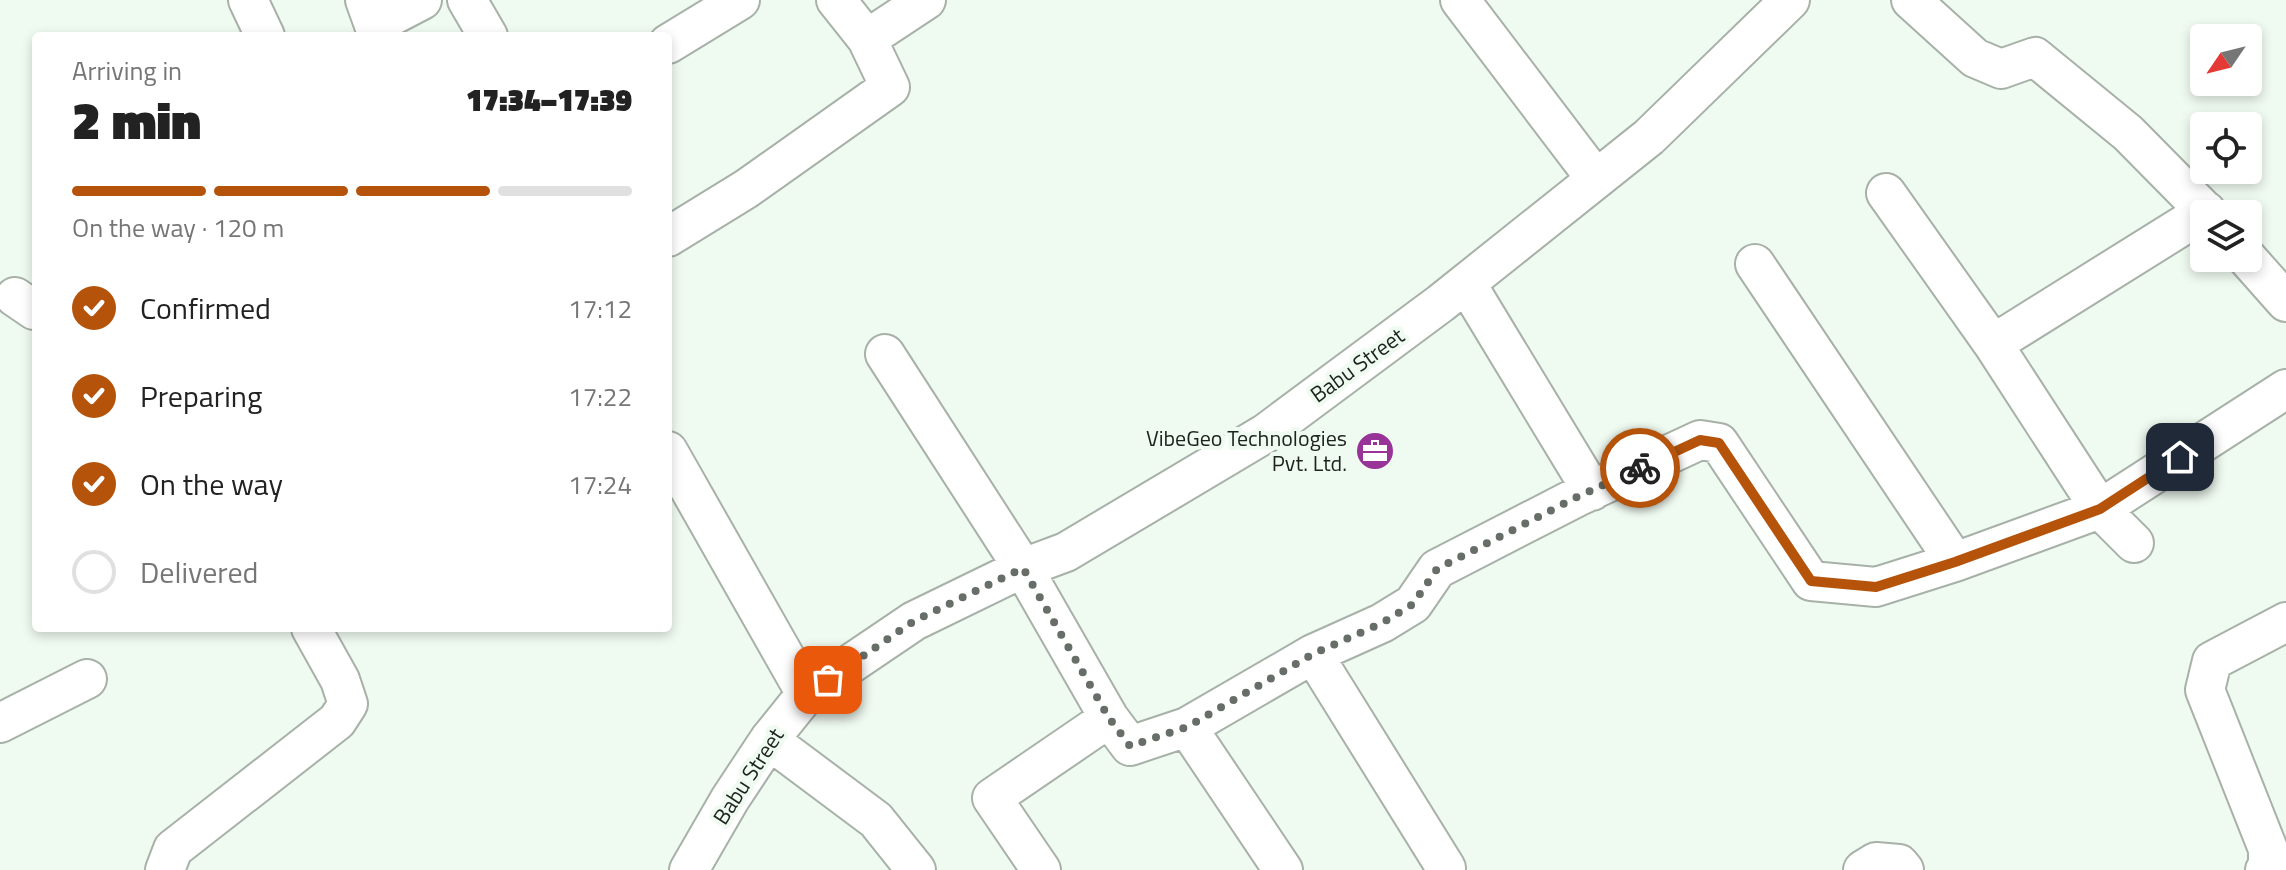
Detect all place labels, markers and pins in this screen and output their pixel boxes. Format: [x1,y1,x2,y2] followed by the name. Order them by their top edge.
[1146,421,1347,480] place label: VibeGeo Technologies Pvt. Ltd.
[2146,423,2214,491] pin
[1354,430,1396,472] office icon: VibeGeo Technologies Pvt. Ltd.
[794,646,862,714] pin

